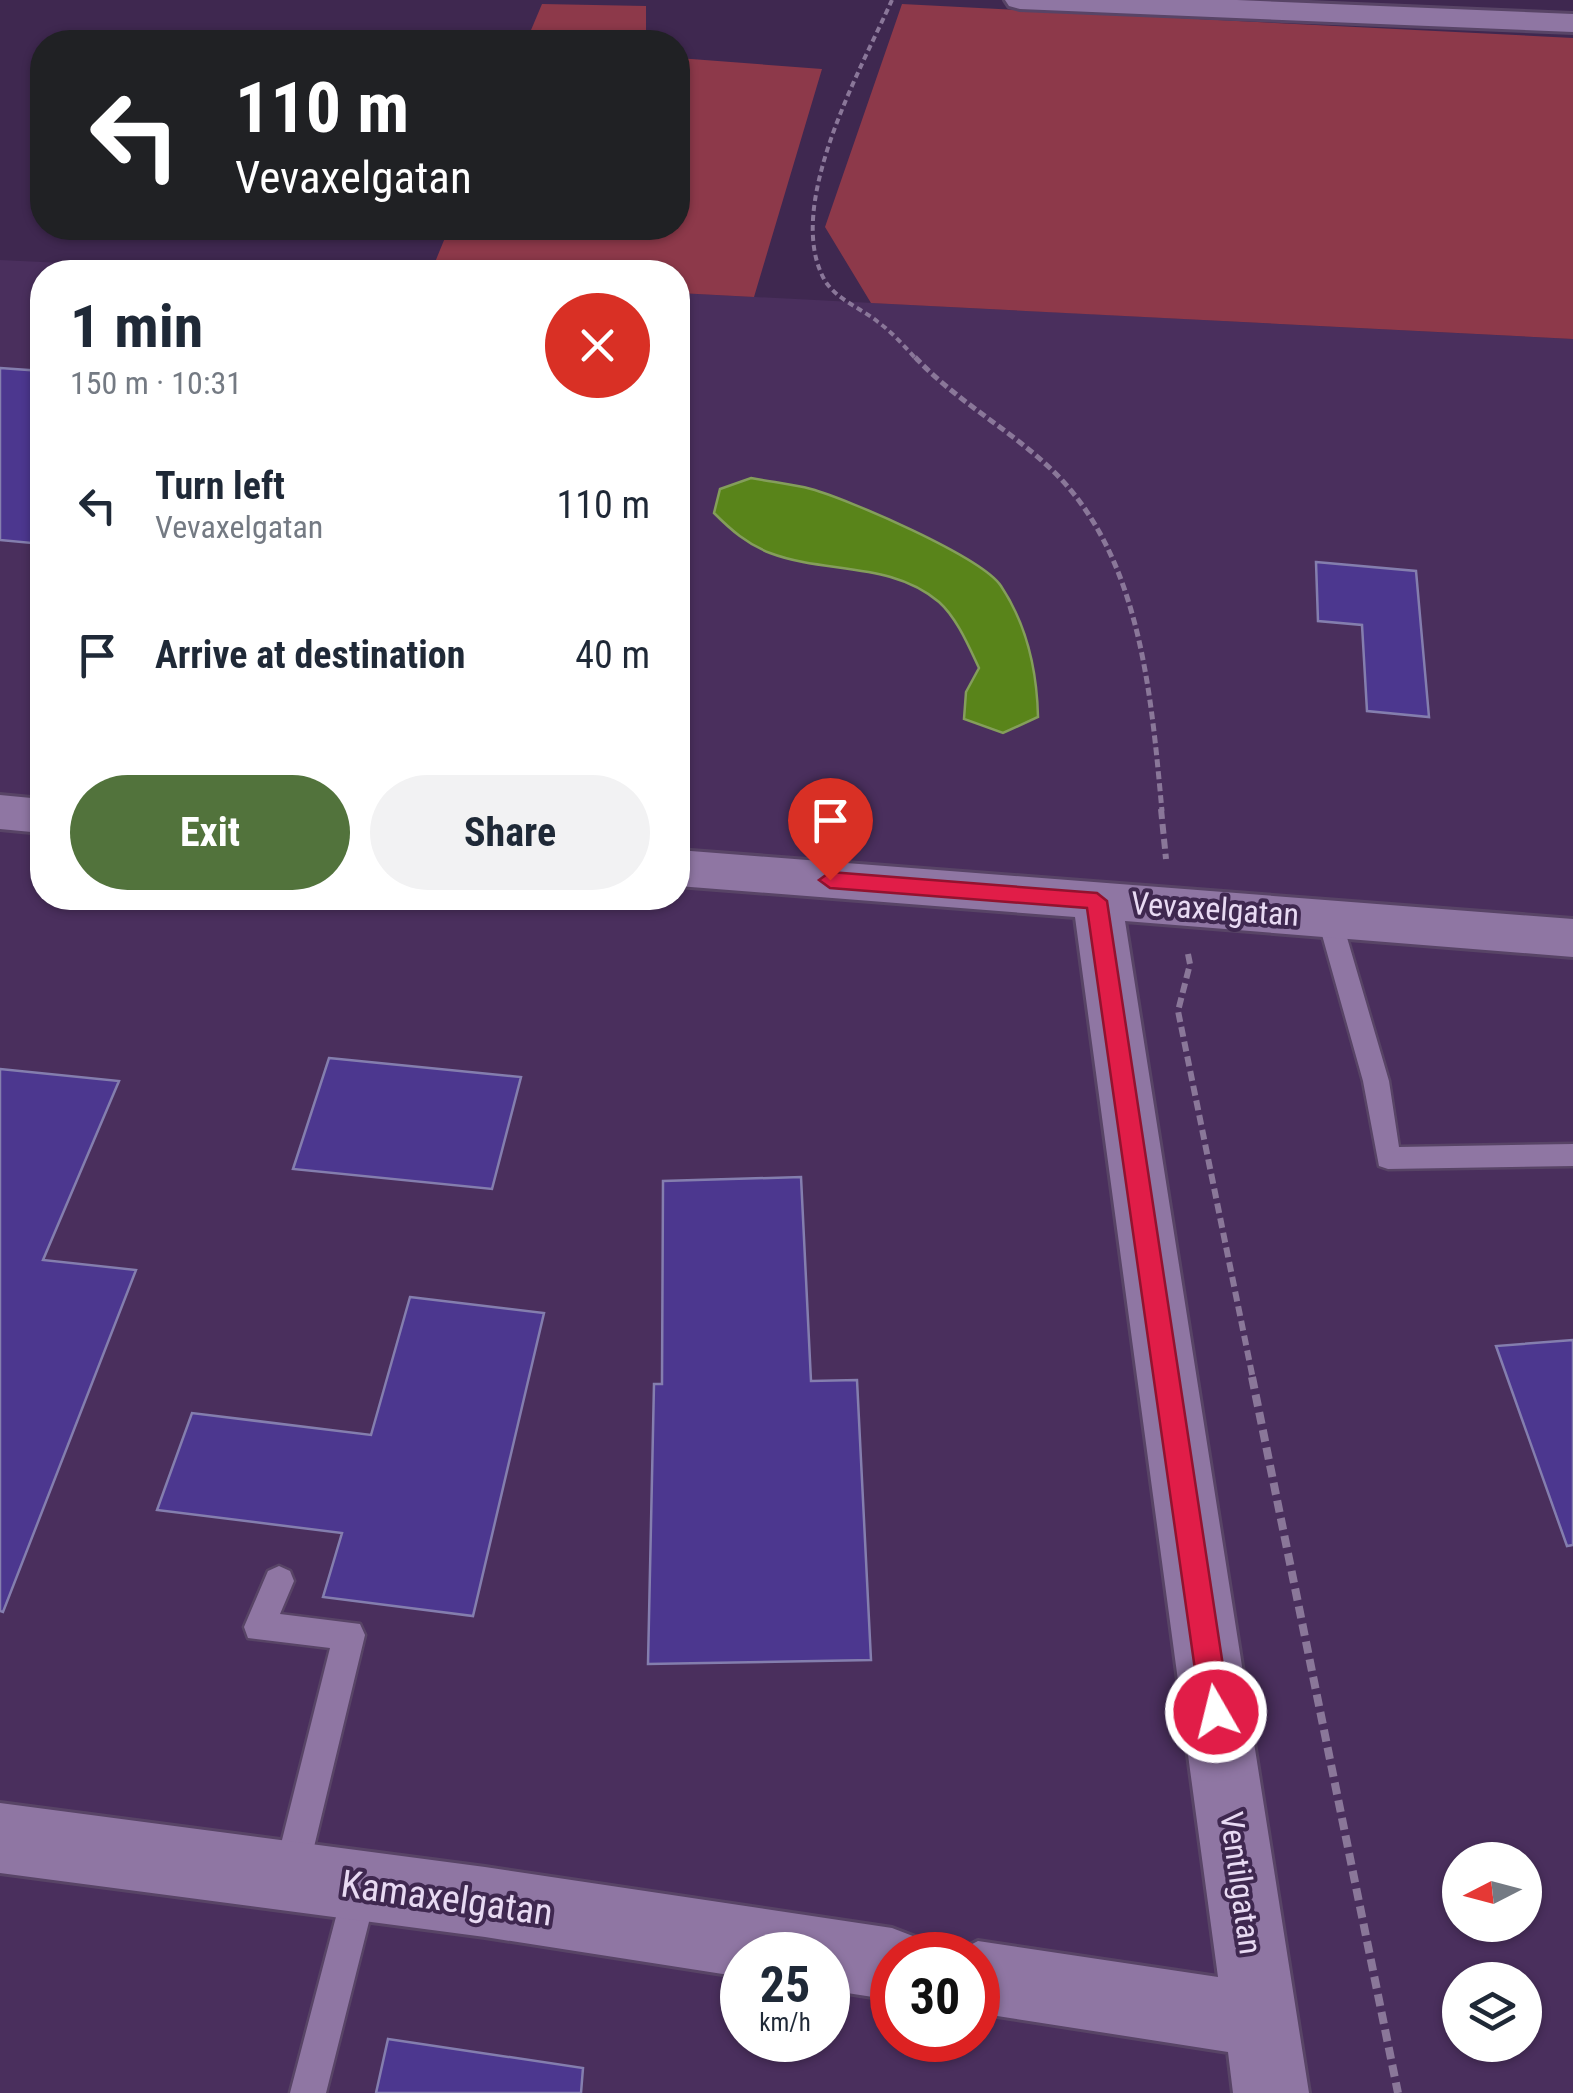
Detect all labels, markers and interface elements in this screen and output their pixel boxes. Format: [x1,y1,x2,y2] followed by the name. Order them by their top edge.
[235,67,409,149] text: 110 m
[70,70,200,200] icon: left
[235,151,472,204] text: Vevaxelgatan
[70,291,203,362] text: 1 min
[545,293,650,398] button: close
[70,364,242,402] text: 150 m · 10:31
[155,464,285,508] text: Turn left
[70,478,125,533] icon: left
[556,483,650,527] text: 110 m
[155,508,323,546] text: Vevaxelgatan
[70,628,125,683] icon: arrive
[155,633,465,677] text: Arrive at destination
[575,633,650,677] text: 40 m
[70,775,350,890] button: Exit
[370,775,650,890] button: Share
[788,778,873,881] pin
[803,793,858,848] icon: arrive
[1130,884,1300,934] street label: Vevaxelgatan
[1164,1660,1268,1764] position arrow
[1212,1809,1270,1957] street label: Ventilgatan
[1442,1842,1542,1942] north arrow
[1442,1842,1542,2062] map controls
[338,1861,556,1935] street label: Kamaxelgatan
[870,1932,1000,2062] speed limit sign: 30
[760,1956,810,2014] text: 25
[1442,1962,1542,2062] button: layers
[759,2008,811,2037] text: km/h

